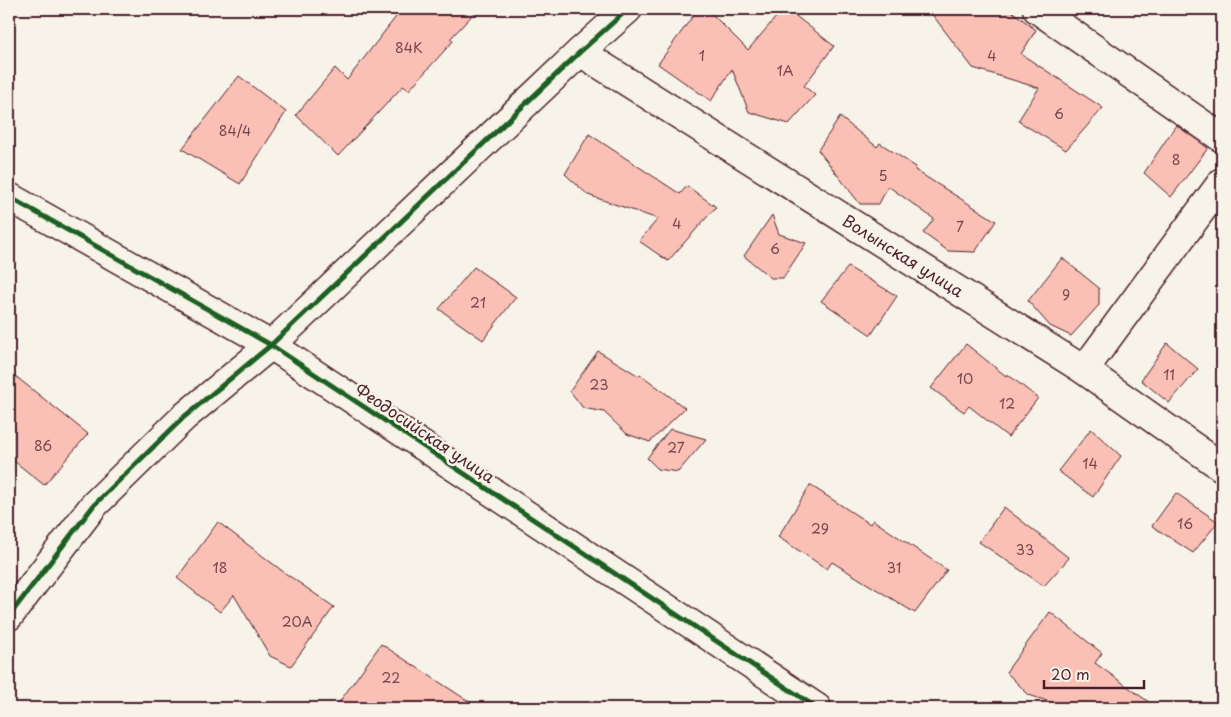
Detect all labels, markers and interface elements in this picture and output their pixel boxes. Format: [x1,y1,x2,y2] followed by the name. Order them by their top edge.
[395,37,423,58] house number: 84К
[699,45,705,66] house number: 1
[987,45,997,66] house number: 4
[776,60,794,81] house number: 1А
[1054,103,1064,124] house number: 6
[219,120,251,141] house number: 84/4
[1172,149,1180,170] house number: 8
[878,165,888,186] house number: 5
[838,208,969,302] street label: Волынская улица
[672,213,682,234] house number: 4
[956,216,964,237] house number: 7
[770,238,780,259] house number: 6
[1062,284,1070,305] house number: 9
[470,292,486,313] house number: 21
[1163,364,1175,385] house number: 11
[957,368,973,389] house number: 10
[590,374,608,395] house number: 23
[351,376,500,488] street label: Феодосийская улица
[999,393,1015,414] house number: 12
[34,435,52,456] house number: 86
[667,437,685,458] house number: 27
[1082,453,1098,474] house number: 14
[1177,513,1193,534] house number: 16
[811,518,829,539] house number: 29
[1016,539,1034,560] house number: 33
[212,557,228,578] house number: 18
[887,557,901,578] house number: 31
[282,611,313,632] house number: 20А
[1044,657,1144,689] scale bar
[1051,662,1090,685] text: 20 m
[382,667,400,688] house number: 22

